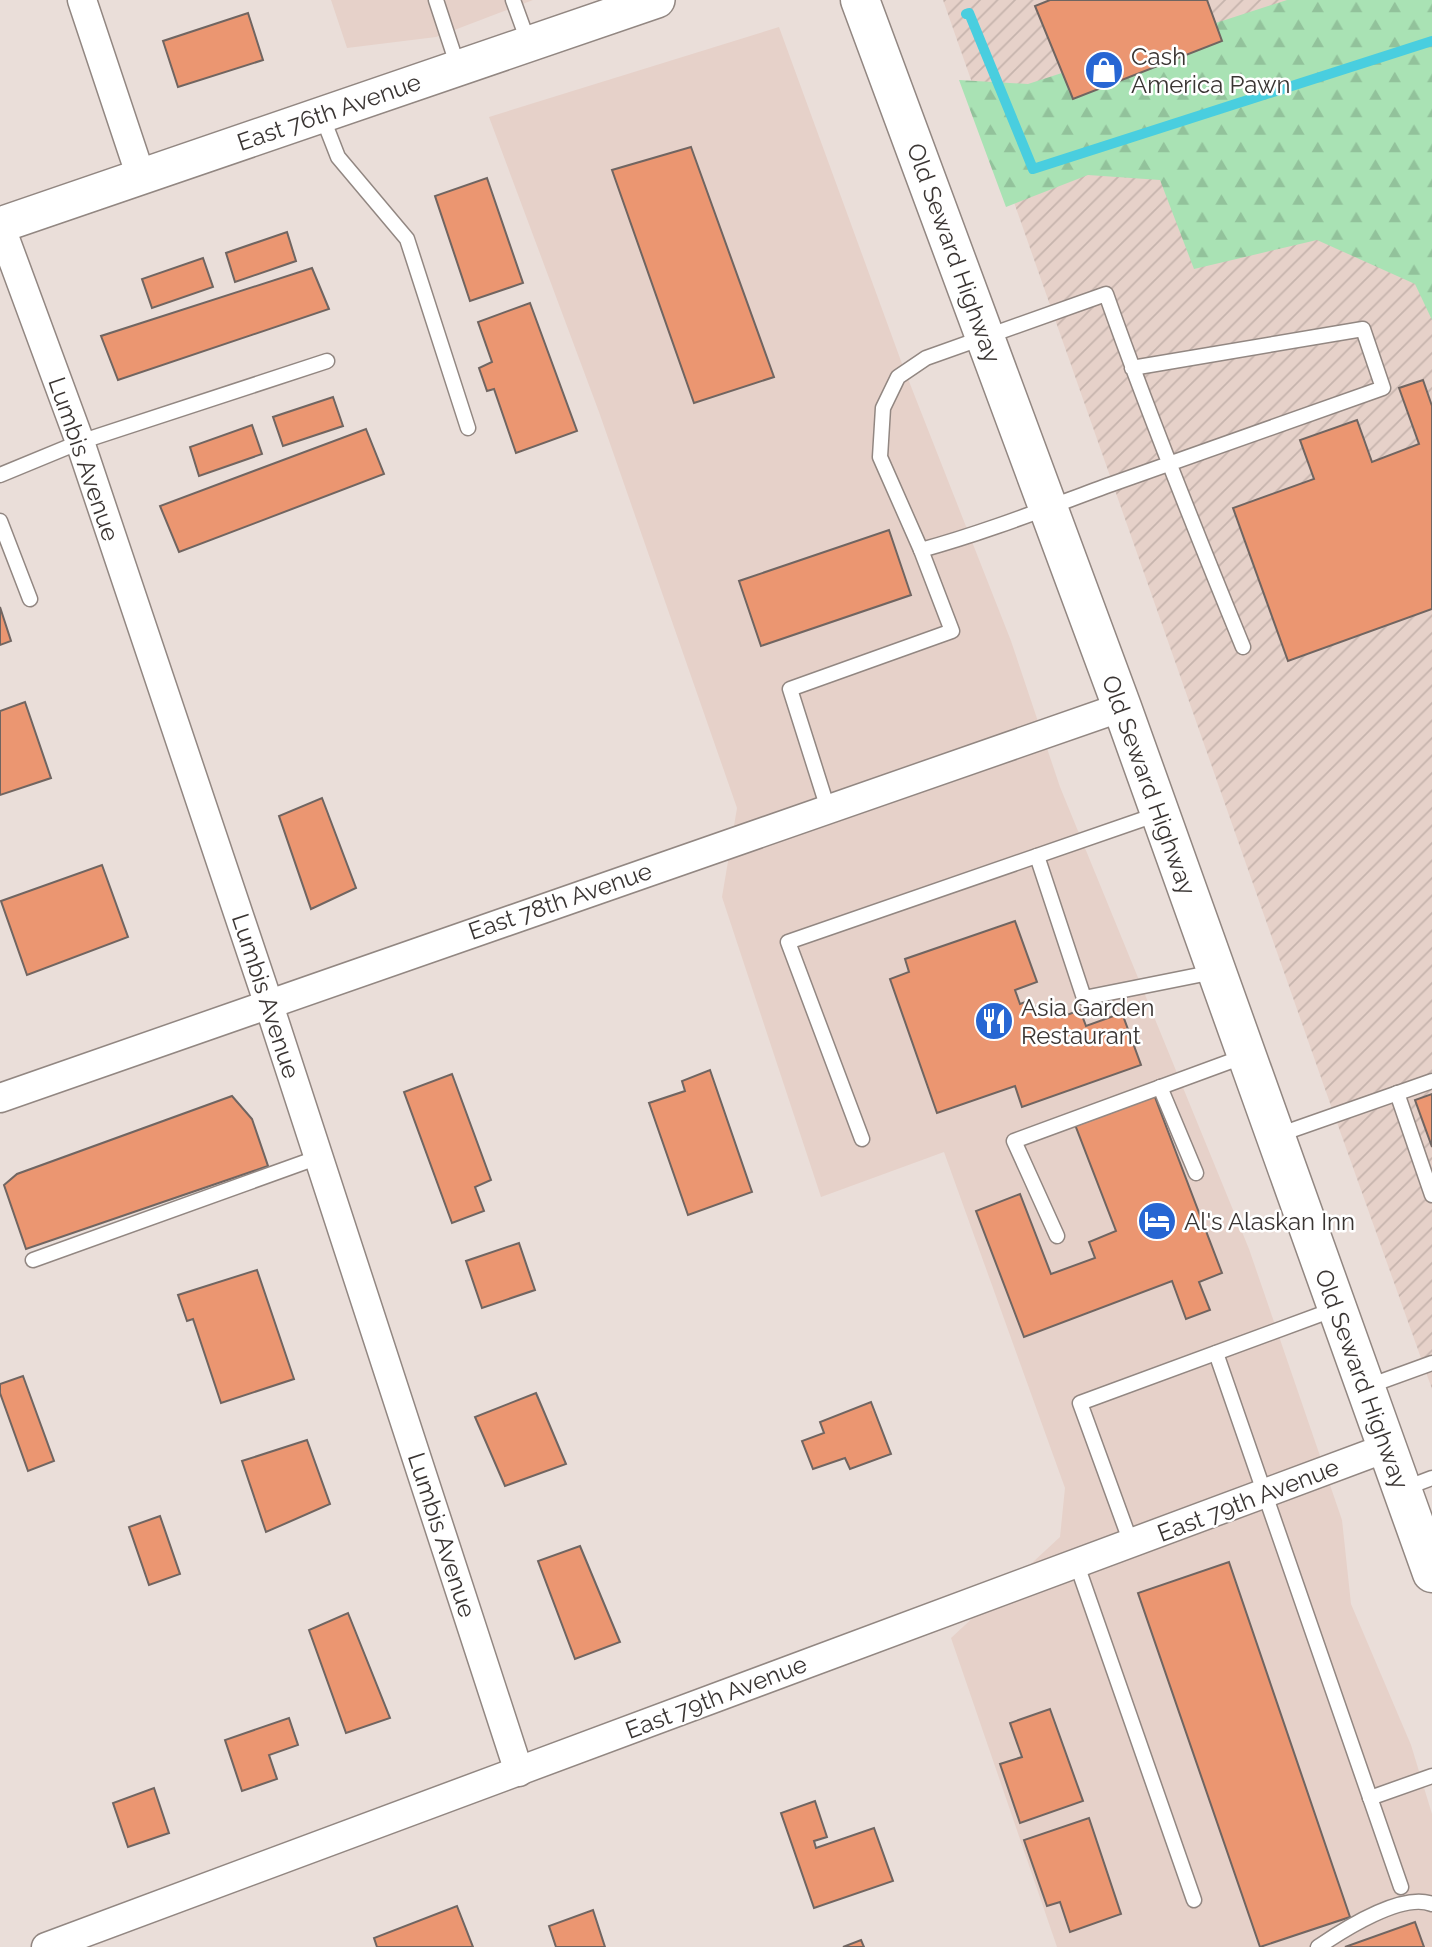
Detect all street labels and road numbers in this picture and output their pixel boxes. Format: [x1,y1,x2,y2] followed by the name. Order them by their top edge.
[233,67,425,157] street label: East 76th Avenue
[901,139,1007,367] street label: Old Seward Highway
[42,373,126,545] street label: Lumbis Avenue
[1096,671,1202,899] street label: Old Seward Highway
[464,856,656,946] street label: East 78th Avenue
[226,910,306,1082] street label: Lumbis Avenue
[1309,1265,1415,1493] street label: Old Seward Highway
[402,1449,482,1621] street label: Lumbis Avenue
[1153,1452,1343,1548] street label: East 79th Avenue
[621,1649,811,1745] street label: East 79th Avenue

